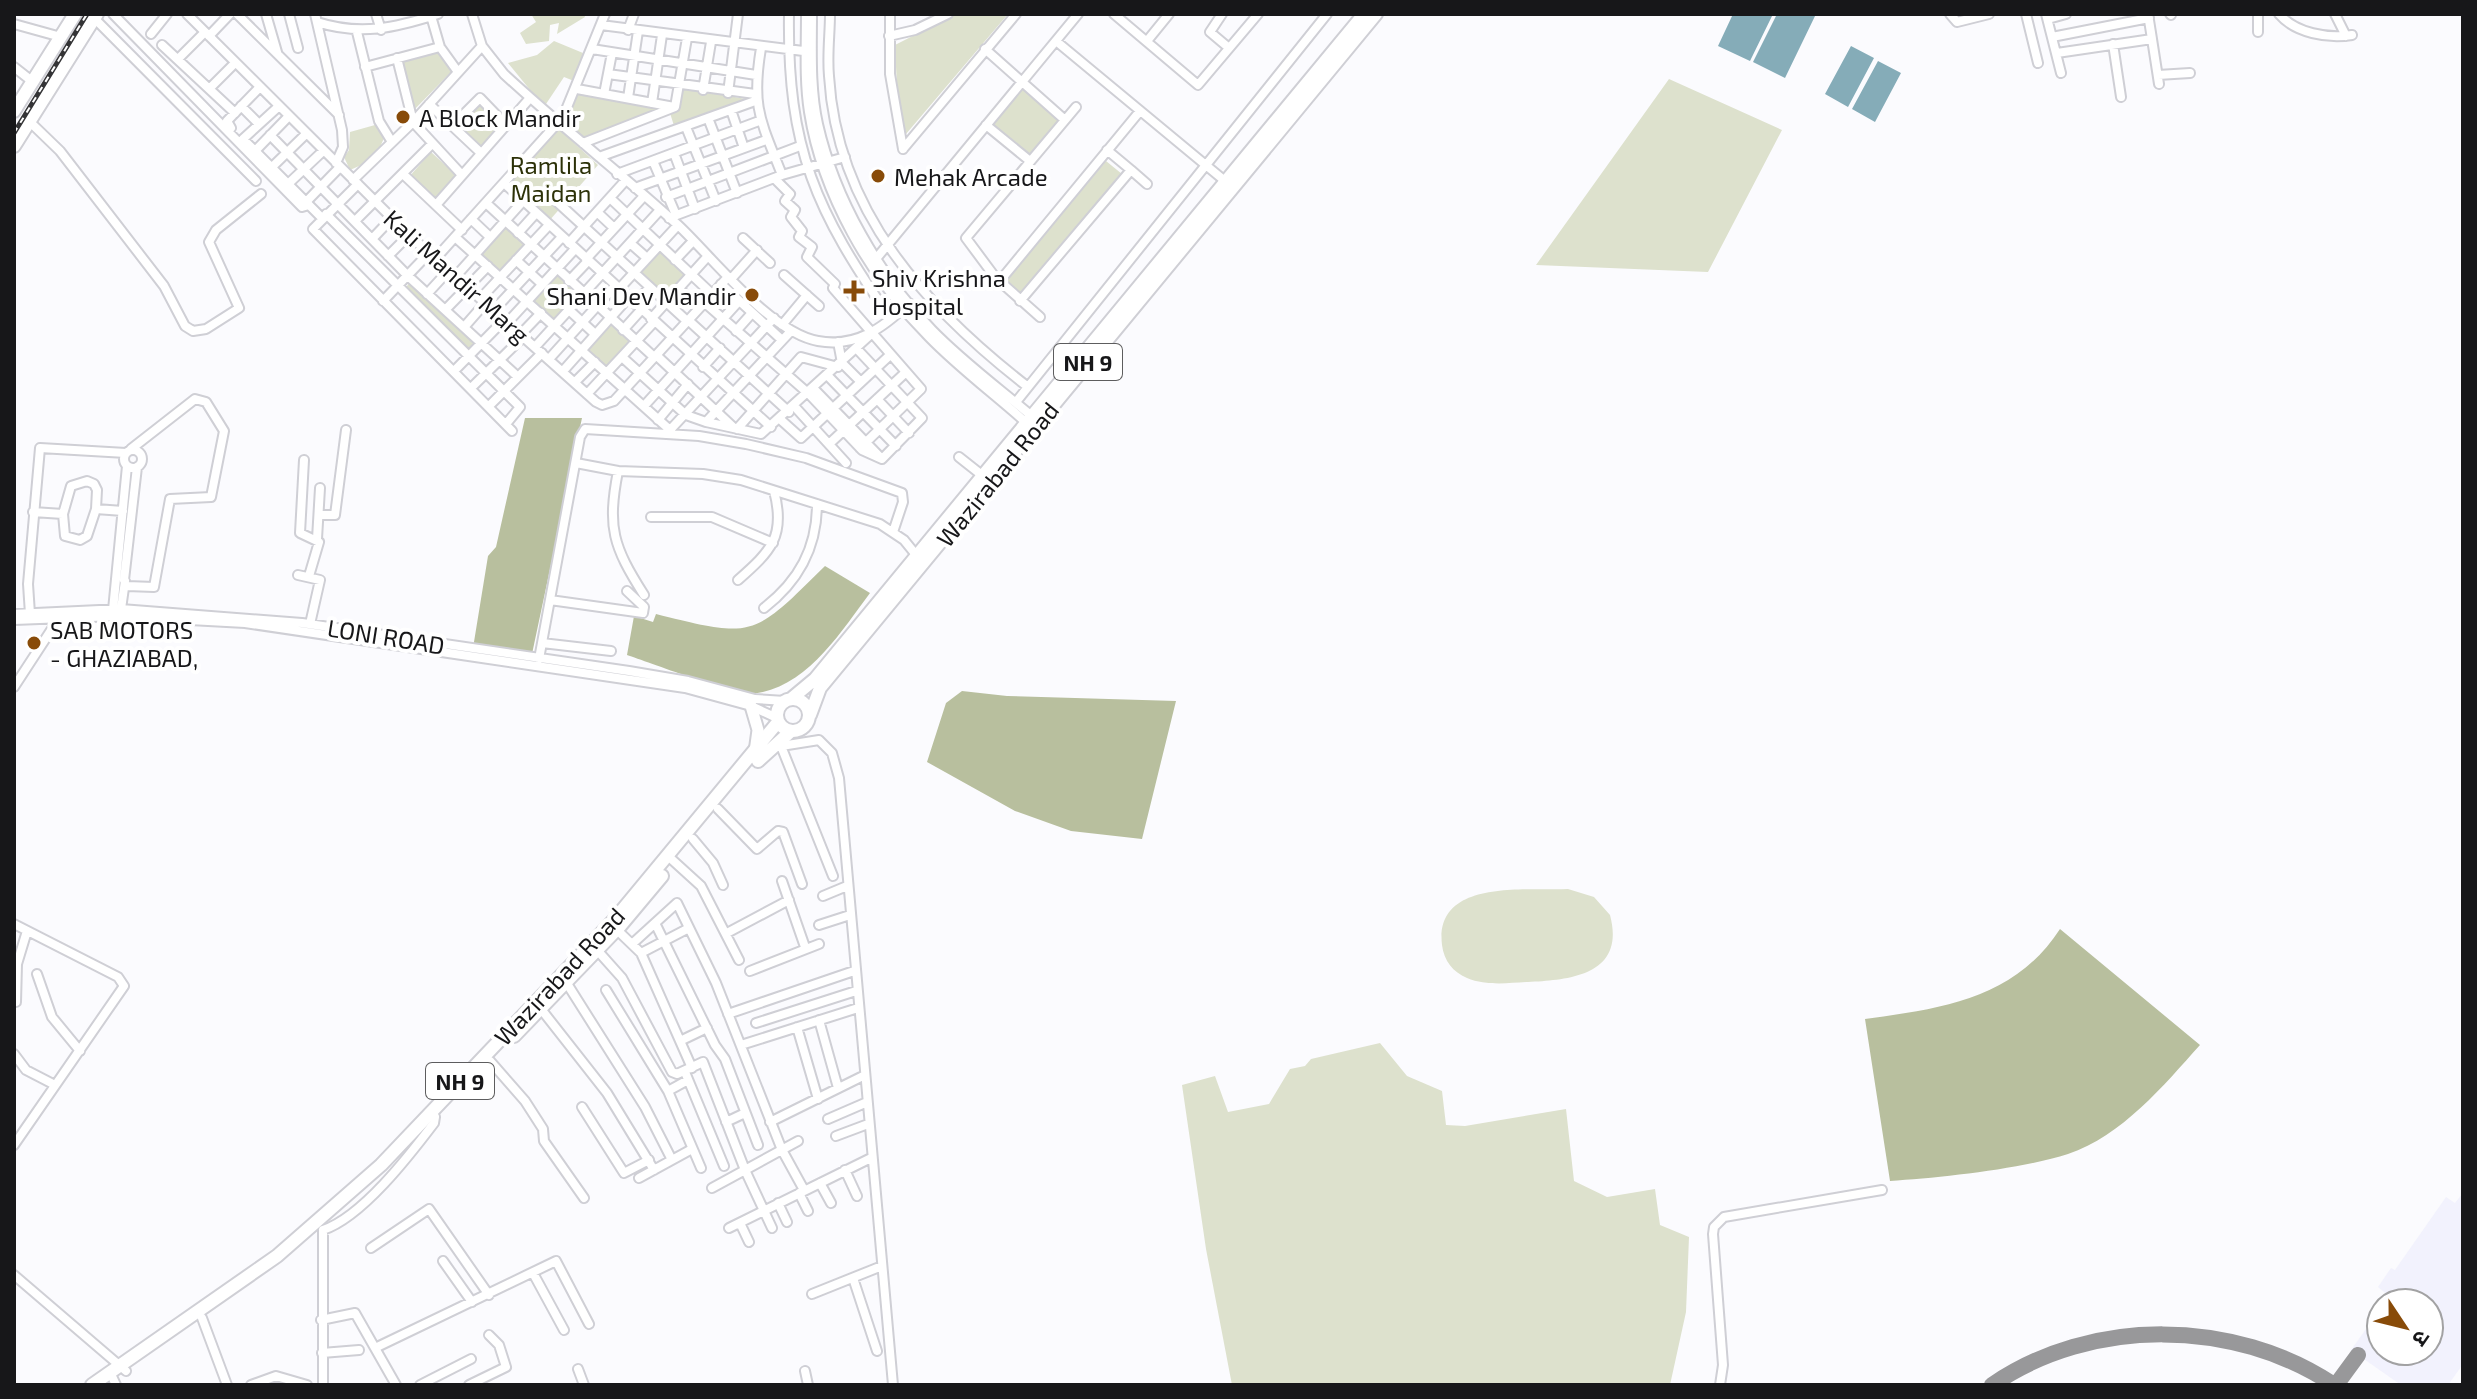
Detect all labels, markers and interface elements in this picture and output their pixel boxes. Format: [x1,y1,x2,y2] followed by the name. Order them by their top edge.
[419,103,581,132] place label: A Block Mandir
[394,108,412,126] marker: A Block Mandir
[510,150,592,207] park label: Ramlila Maidan
[894,162,1048,191] place label: Mehak Arcade
[869,167,887,185] marker: Mehak Arcade
[378,203,536,349] street label: Kali Mandir Marg
[872,263,1006,320] place label: Shiv Krishna Hospital
[843,280,865,302] marker: Shiv Krishna Hospital
[546,281,736,310] place label: Shani Dev Mandir
[743,286,761,304] marker: Shani Dev Mandir
[1054,344,1122,380] road number: NH 9
[930,396,1064,552] street label: Wazirabad Road
[325,612,447,660] street label: LONI ROAD
[50,615,198,672] place label: SAB MOTORS - GHAZIABAD,
[25,634,43,652] marker: SAB MOTORS - GHAZIABAD,
[488,901,630,1051] street label: Wazirabad Road
[426,1063,494,1099] road number: NH 9
[2365,1287,2445,1367] north arrow
[2407,1326,2437,1353] text: उ

